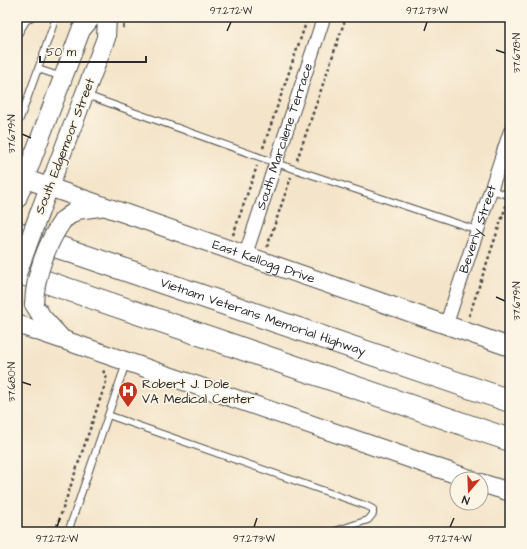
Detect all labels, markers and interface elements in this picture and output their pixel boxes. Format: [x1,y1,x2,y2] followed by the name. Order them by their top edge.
[210,4,253,18] text: 97.272°W
[406,4,448,18] text: 97.273°W
[510,33,524,73] text: 37.678°N
[40,38,146,64] scale bar
[46,44,77,61] text: 50 m
[252,61,317,212] street label: South Marcilene Terrace
[31,75,100,217] street label: South Edgemoor Street
[5,114,19,154] text: 37.679°N
[455,182,501,276] street label: Beverly Street
[210,235,317,288] street label: East Kellogg Drive
[158,274,368,361] street label: Vietnam Veterans Memorial Highway
[510,281,524,321] text: 37.679°N
[5,362,19,402] text: 37.680°N
[142,375,254,408] place label: Robert J. Dole VA Medical Center
[117,380,139,408] hospital icon: Robert J. Dole VA Medical Center
[449,471,489,511] north arrow
[460,492,472,508] text: N
[36,532,79,546] text: 97.272°W
[233,532,275,546] text: 97.273°W
[428,532,472,546] text: 97.274°W

